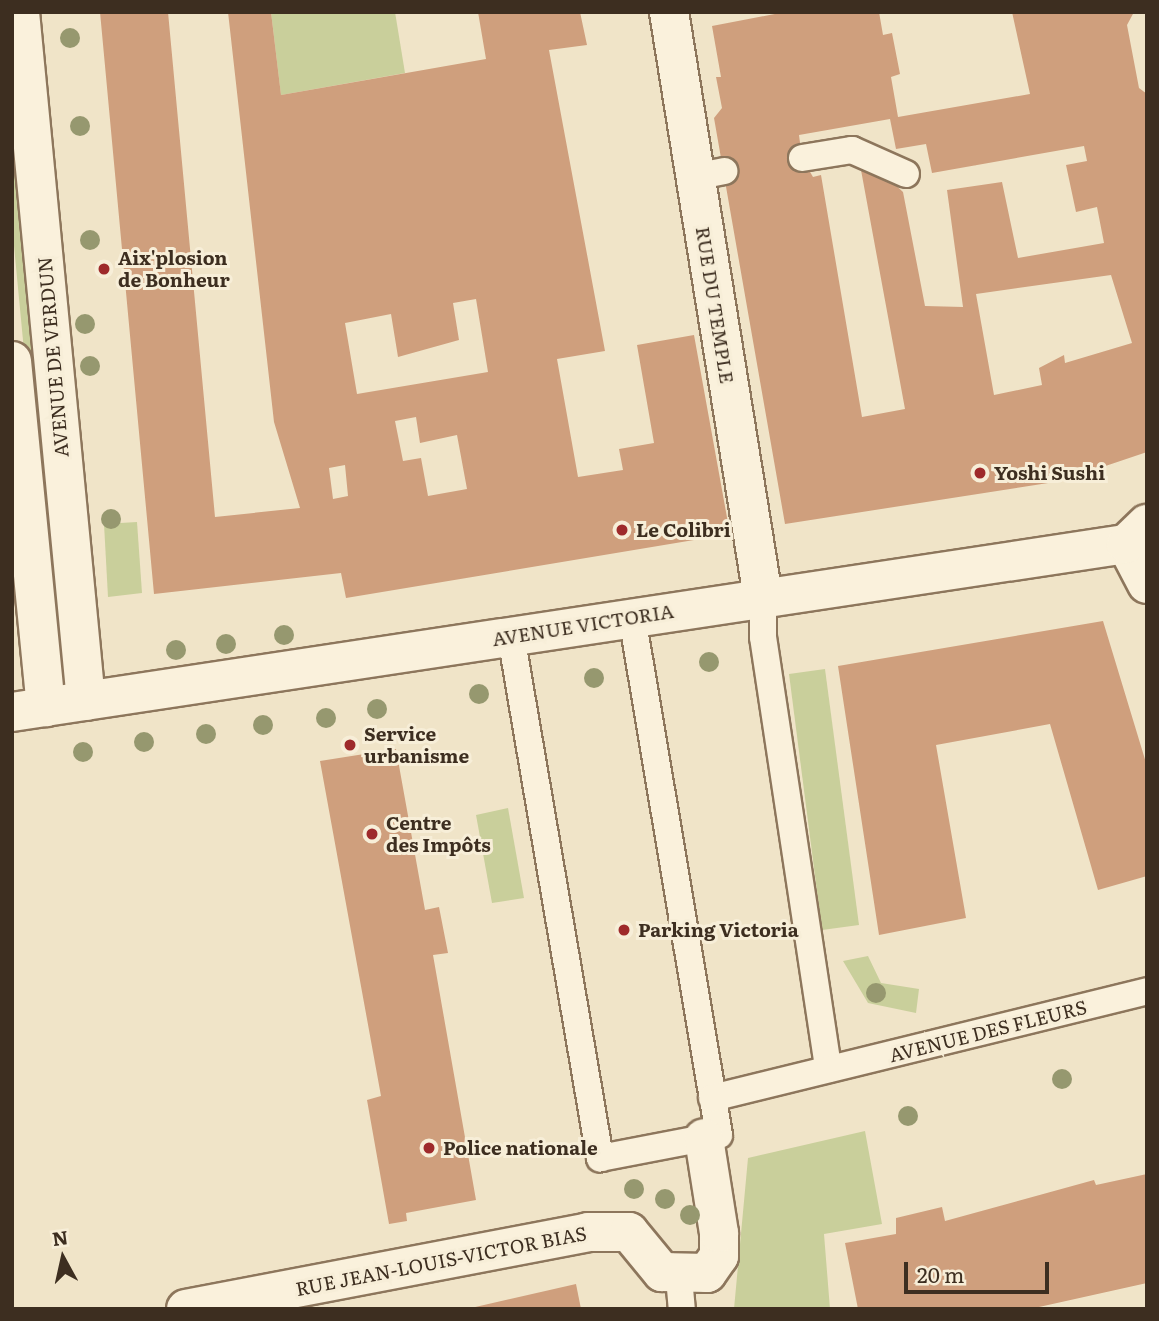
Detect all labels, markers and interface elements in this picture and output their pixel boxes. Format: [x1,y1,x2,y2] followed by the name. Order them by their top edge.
[691,225,739,385] street label: RUE DU TEMPLE
[118,247,230,291] place label: Aix'plosion de Bonheur
[33,256,73,458] street label: AVENUE DE VERDUN
[96,261,112,277] marker: Aix'plosion de Bonheur
[994,462,1105,484] place label: Yoshi Sushi
[972,465,988,481] marker: Yoshi Sushi
[636,519,731,541] place label: Le Colibri
[614,522,630,538] marker: Le Colibri
[491,599,675,651] street label: AVENUE VICTORIA
[364,723,469,767] place label: Service urbanisme
[342,737,358,753] marker: Service urbanisme
[386,812,491,856] place label: Centre des Impôts
[364,826,380,842] marker: Centre des Impôts
[638,919,799,941] place label: Parking Victoria
[616,922,632,938] marker: Parking Victoria
[887,995,1089,1067] street label: AVENUE DES FLEURS
[443,1137,598,1159] place label: Police nationale
[421,1140,437,1156] marker: Police nationale
[50,1222,70,1252] text: N
[294,1222,588,1300] street label: RUE JEAN-LOUIS-VICTOR BIAS
[28,1223,98,1293] north arrow
[907,1248,1052,1292] scale bar
[917,1258,964,1289] text: 20 m

